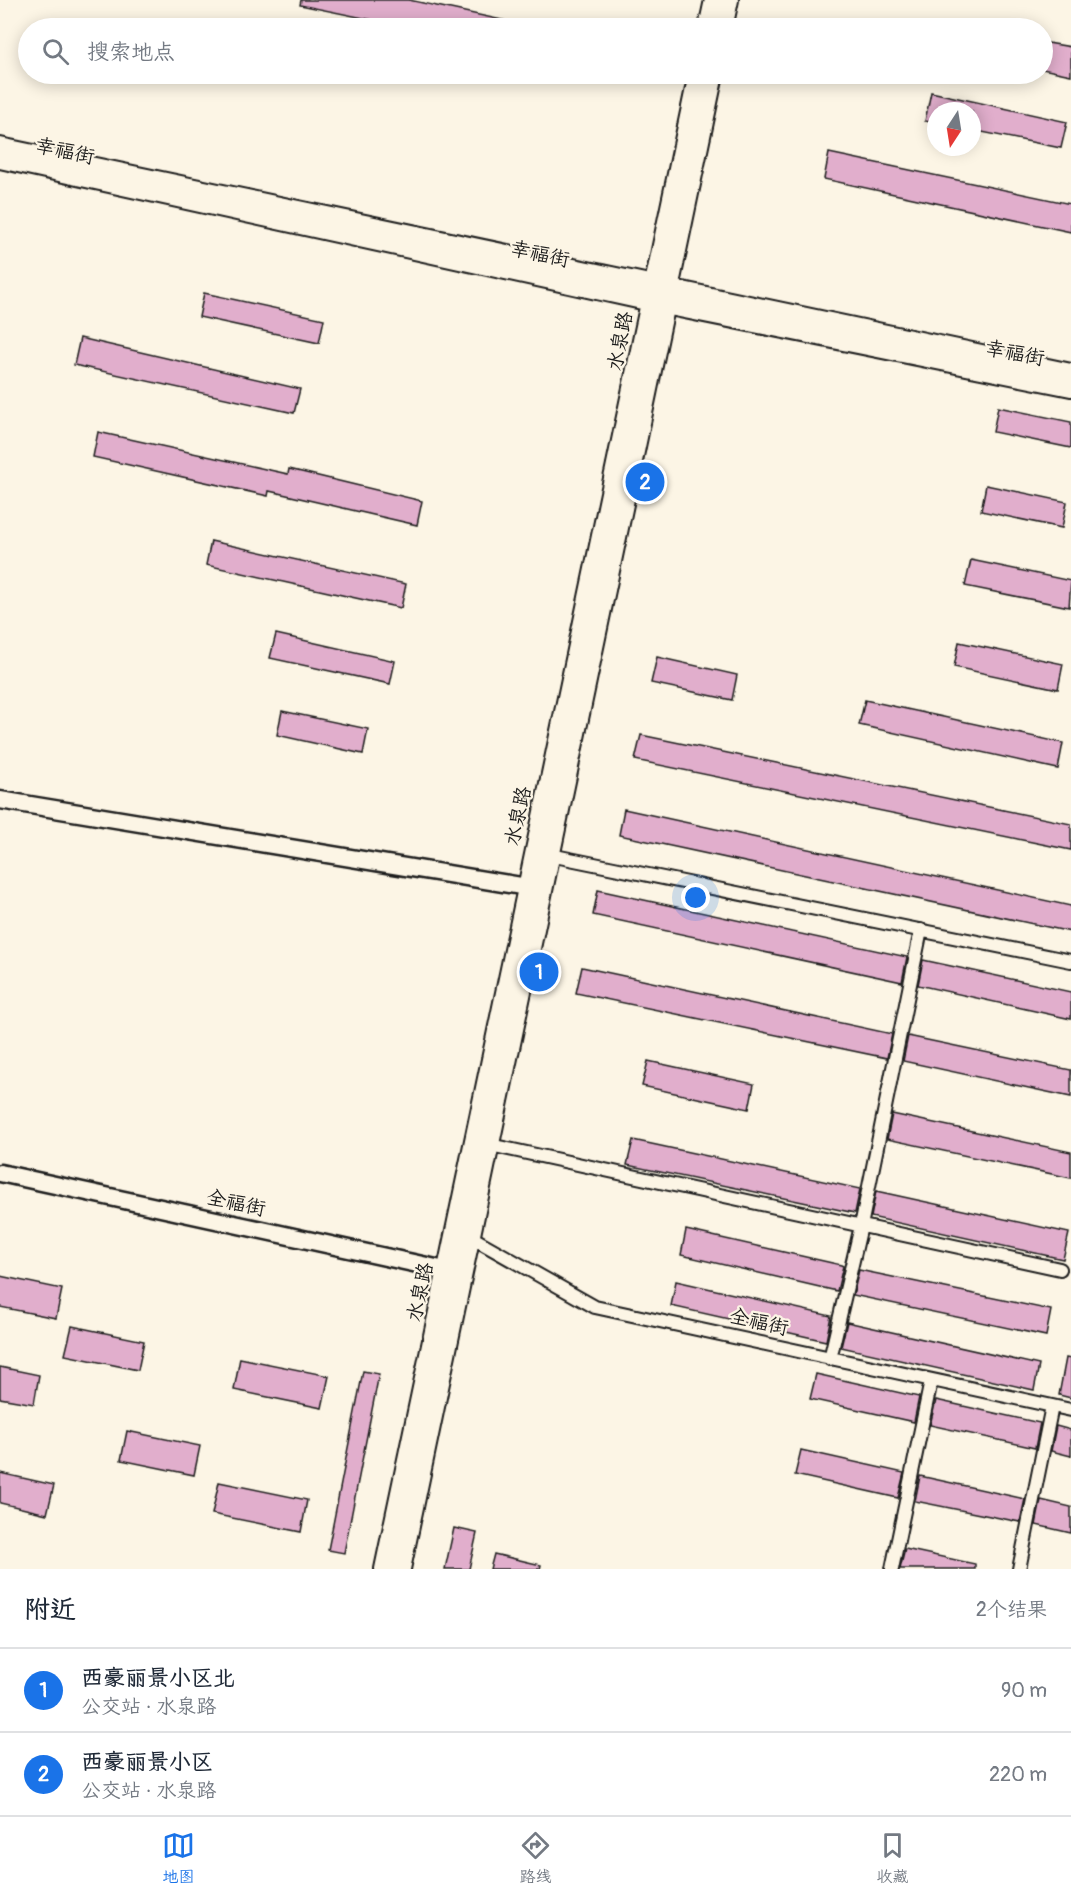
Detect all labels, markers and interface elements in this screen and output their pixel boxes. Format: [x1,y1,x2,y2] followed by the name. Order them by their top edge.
[18,18,1053,84] search box
[39,35,72,68] icon: search
[87,38,175,66] text: 搜索地点
[927,102,981,156] north arrow
[33,133,97,169] street label: 幸福街
[508,236,572,272] street label: 幸福街
[602,308,638,373] street label: 水泉路
[983,335,1047,371] street label: 幸福街
[626,460,664,504] pin: 2
[500,783,537,848] street label: 水泉路
[681,883,710,912] your location
[520,950,558,994] pin: 1
[204,1185,268,1221] street label: 全福街
[402,1259,439,1324] street label: 水泉路
[727,1303,791,1341] street label: 全福街
[24,1594,76,1626] text: 附近
[976,1597,1047,1622] text: 2个结果
[81,1664,235,1692] text: 西豪丽景小区北
[40,1678,47,1703] text: 1
[1001,1678,1047,1703] text: 90 m
[81,1694,216,1719] text: 公交站 · 水泉路
[81,1748,213,1776] text: 西豪丽景小区
[38,1762,49,1787] text: 2
[989,1762,1047,1787] text: 220 m
[81,1778,216,1803] text: 公交站 · 水泉路
[162,1829,195,1887] tab: 地图
[519,1829,552,1887] tab: 路线
[876,1829,909,1887] tab: 收藏

